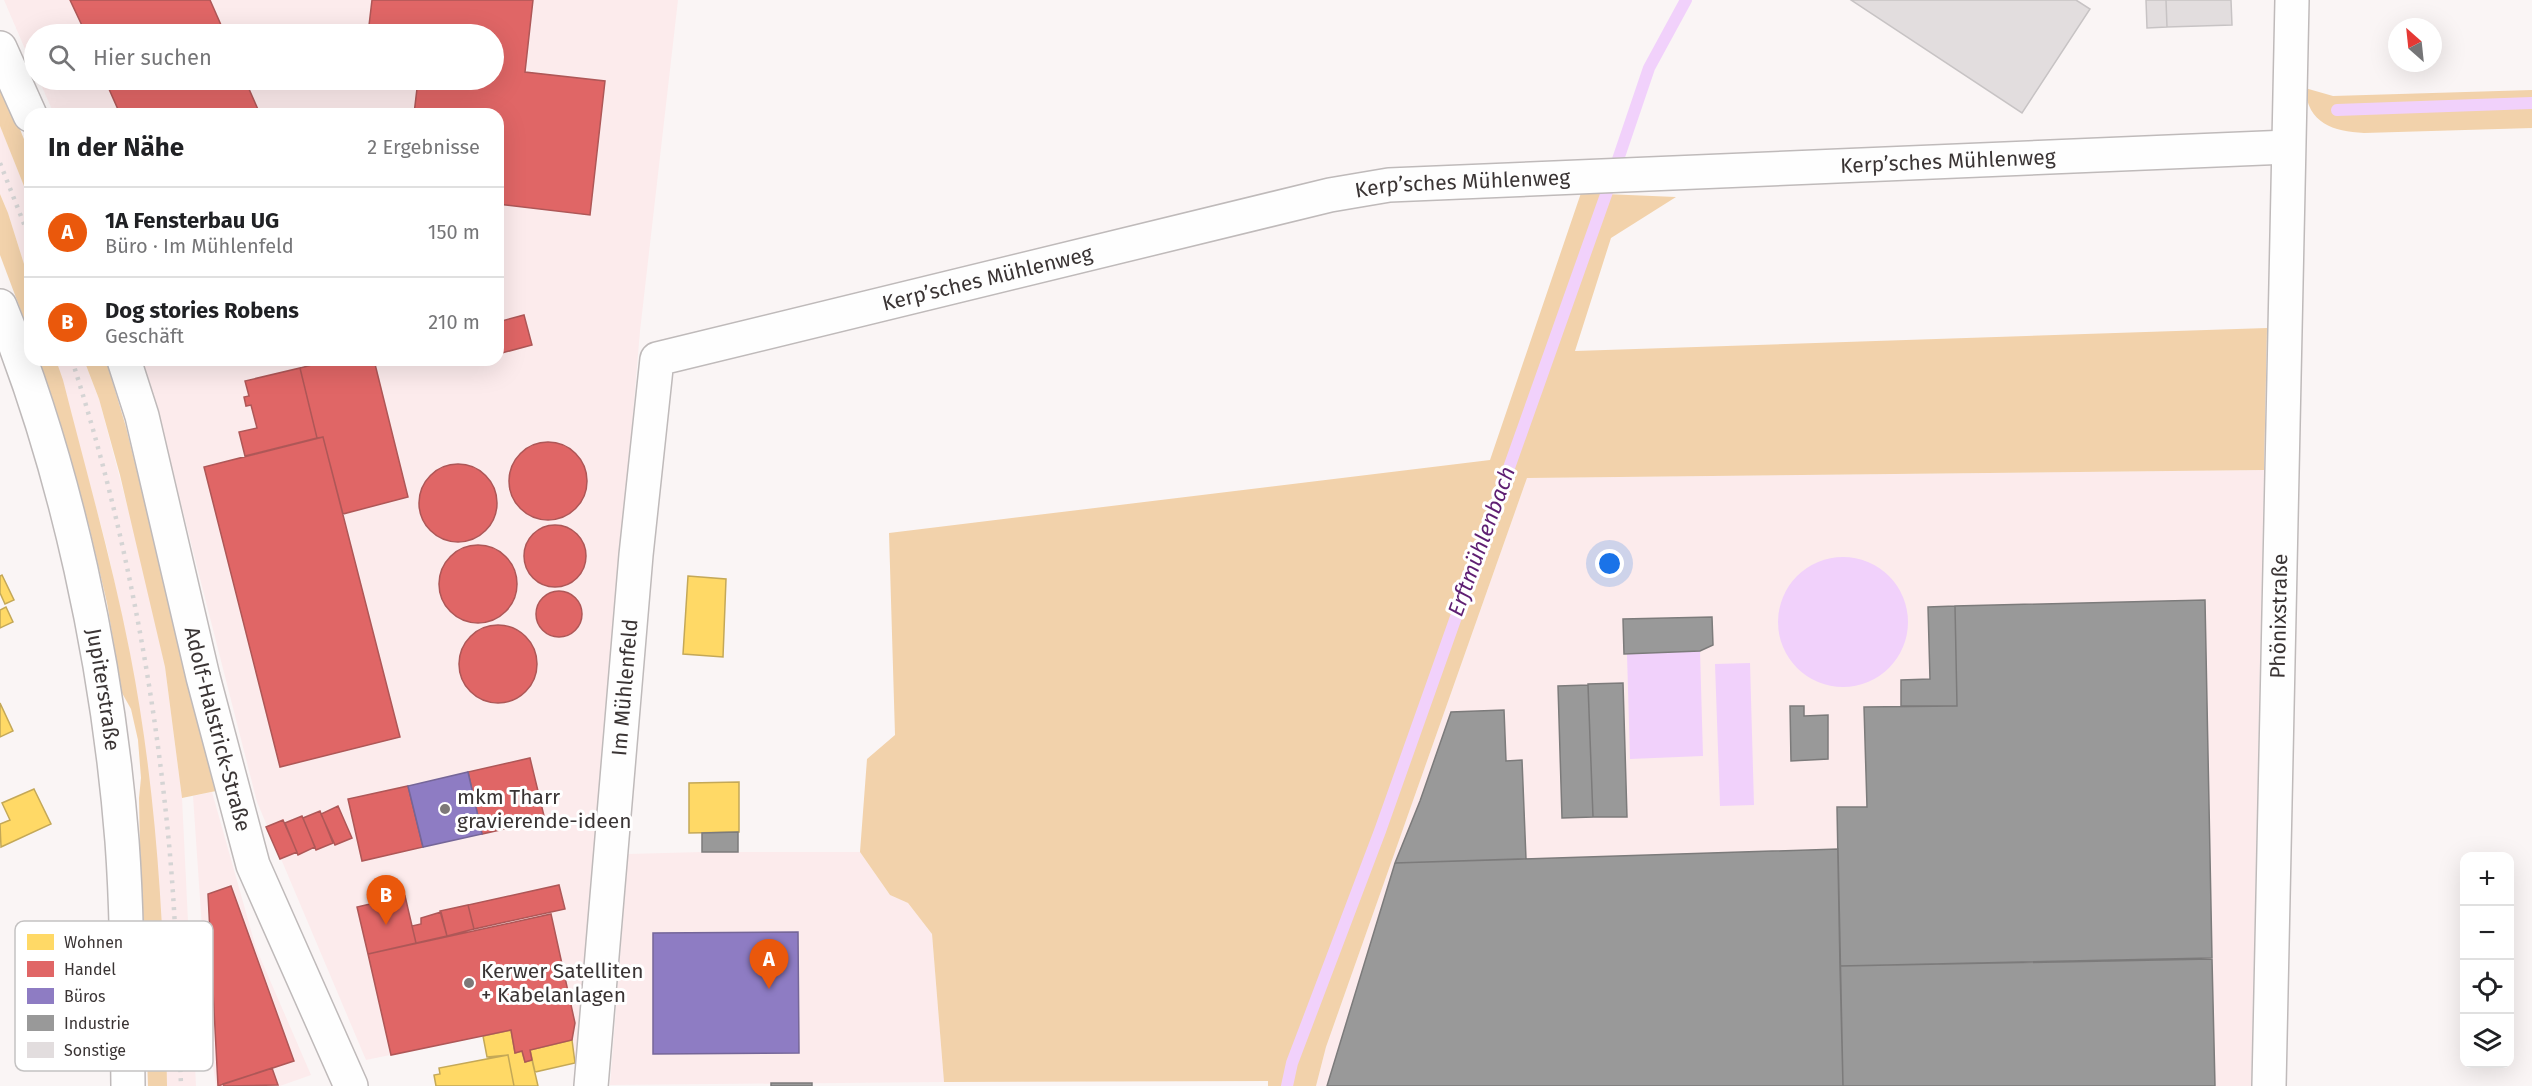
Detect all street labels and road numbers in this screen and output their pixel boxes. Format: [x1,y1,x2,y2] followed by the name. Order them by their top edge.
[1840,144,2056,179] street label: Kerp’sches Mühlenweg
[1353,164,1571,204] street label: Kerp’sches Mühlenweg
[879,240,1095,317] street label: Kerp’sches Mühlenweg
[2265,553,2293,679] street label: Phönixstraße
[606,618,644,757] street label: Im Mühlenfeld
[179,624,257,834] street label: Adolf-Halstrick-Straße
[80,626,126,752] street label: Jupiterstraße

